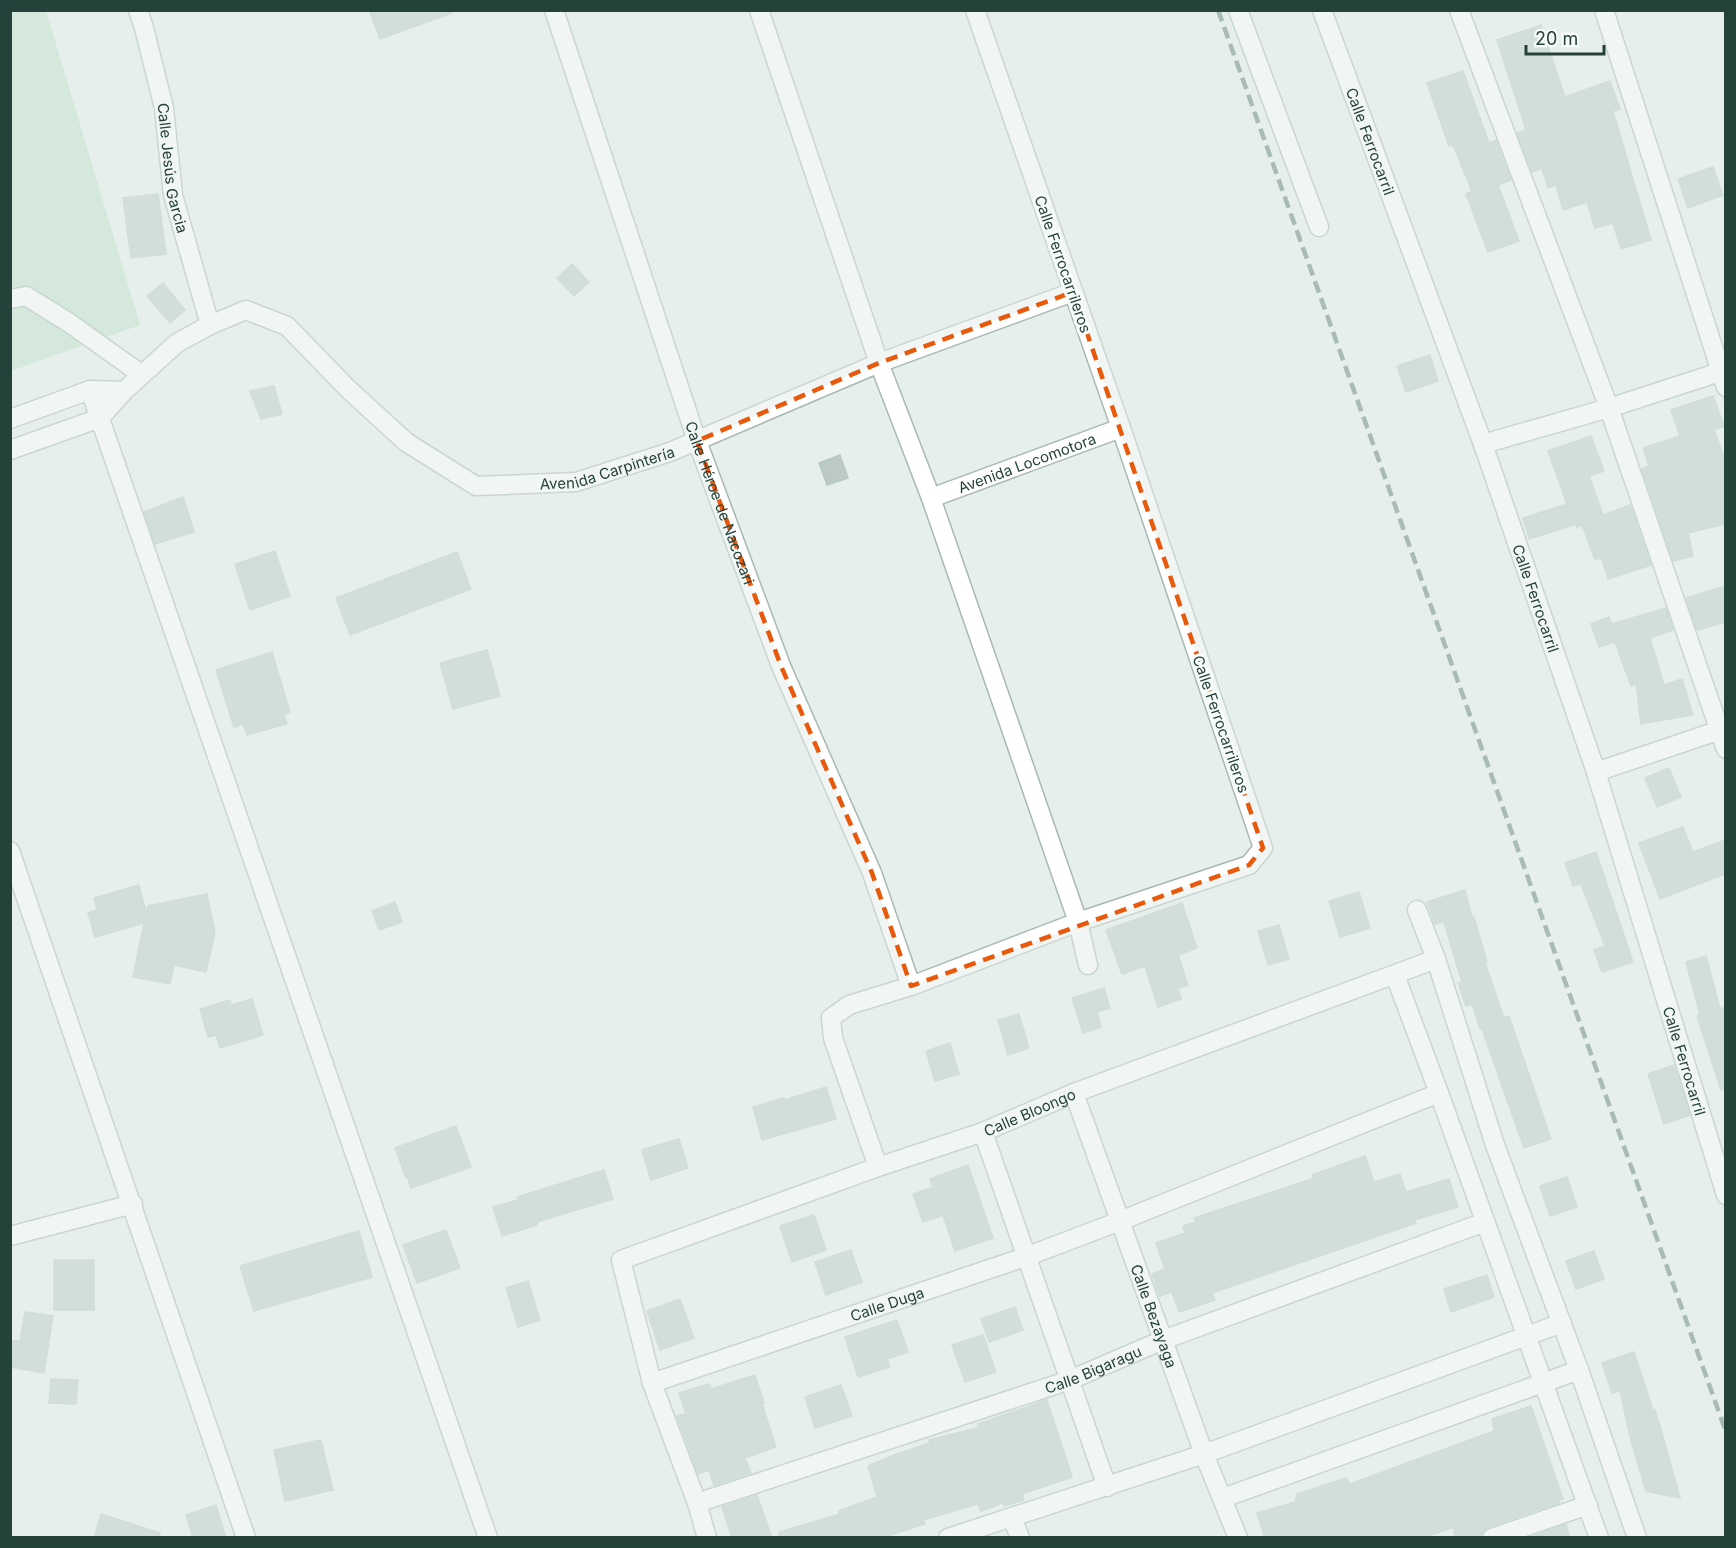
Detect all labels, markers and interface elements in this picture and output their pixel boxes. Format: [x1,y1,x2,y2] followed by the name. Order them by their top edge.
[1526,18,1604,56] scale bar
[1535,28,1578,49] text: 20 m
[1342,85,1399,198] street label: Calle Ferrocarril
[154,102,193,235] street label: Calle Jesús Garcia
[1031,193,1095,335] street label: Calle Ferrocarrileros
[682,419,759,587] street label: Calle Héroe de Nacozari
[955,429,1098,497] street label: Avenida Locomotora
[539,442,677,493] street label: Avenida Carpintería
[1509,542,1564,655] street label: Calle Ferrocarril
[1189,653,1253,795] street label: Calle Ferrocarrileros
[1659,1004,1710,1118] street label: Calle Ferrocarril
[981,1084,1078,1140] street label: Calle Bloongo
[1127,1262,1182,1370] street label: Calle Bezayaga
[847,1282,926,1325] street label: Calle Duga
[1042,1341,1144,1397] street label: Calle Bigaragu

